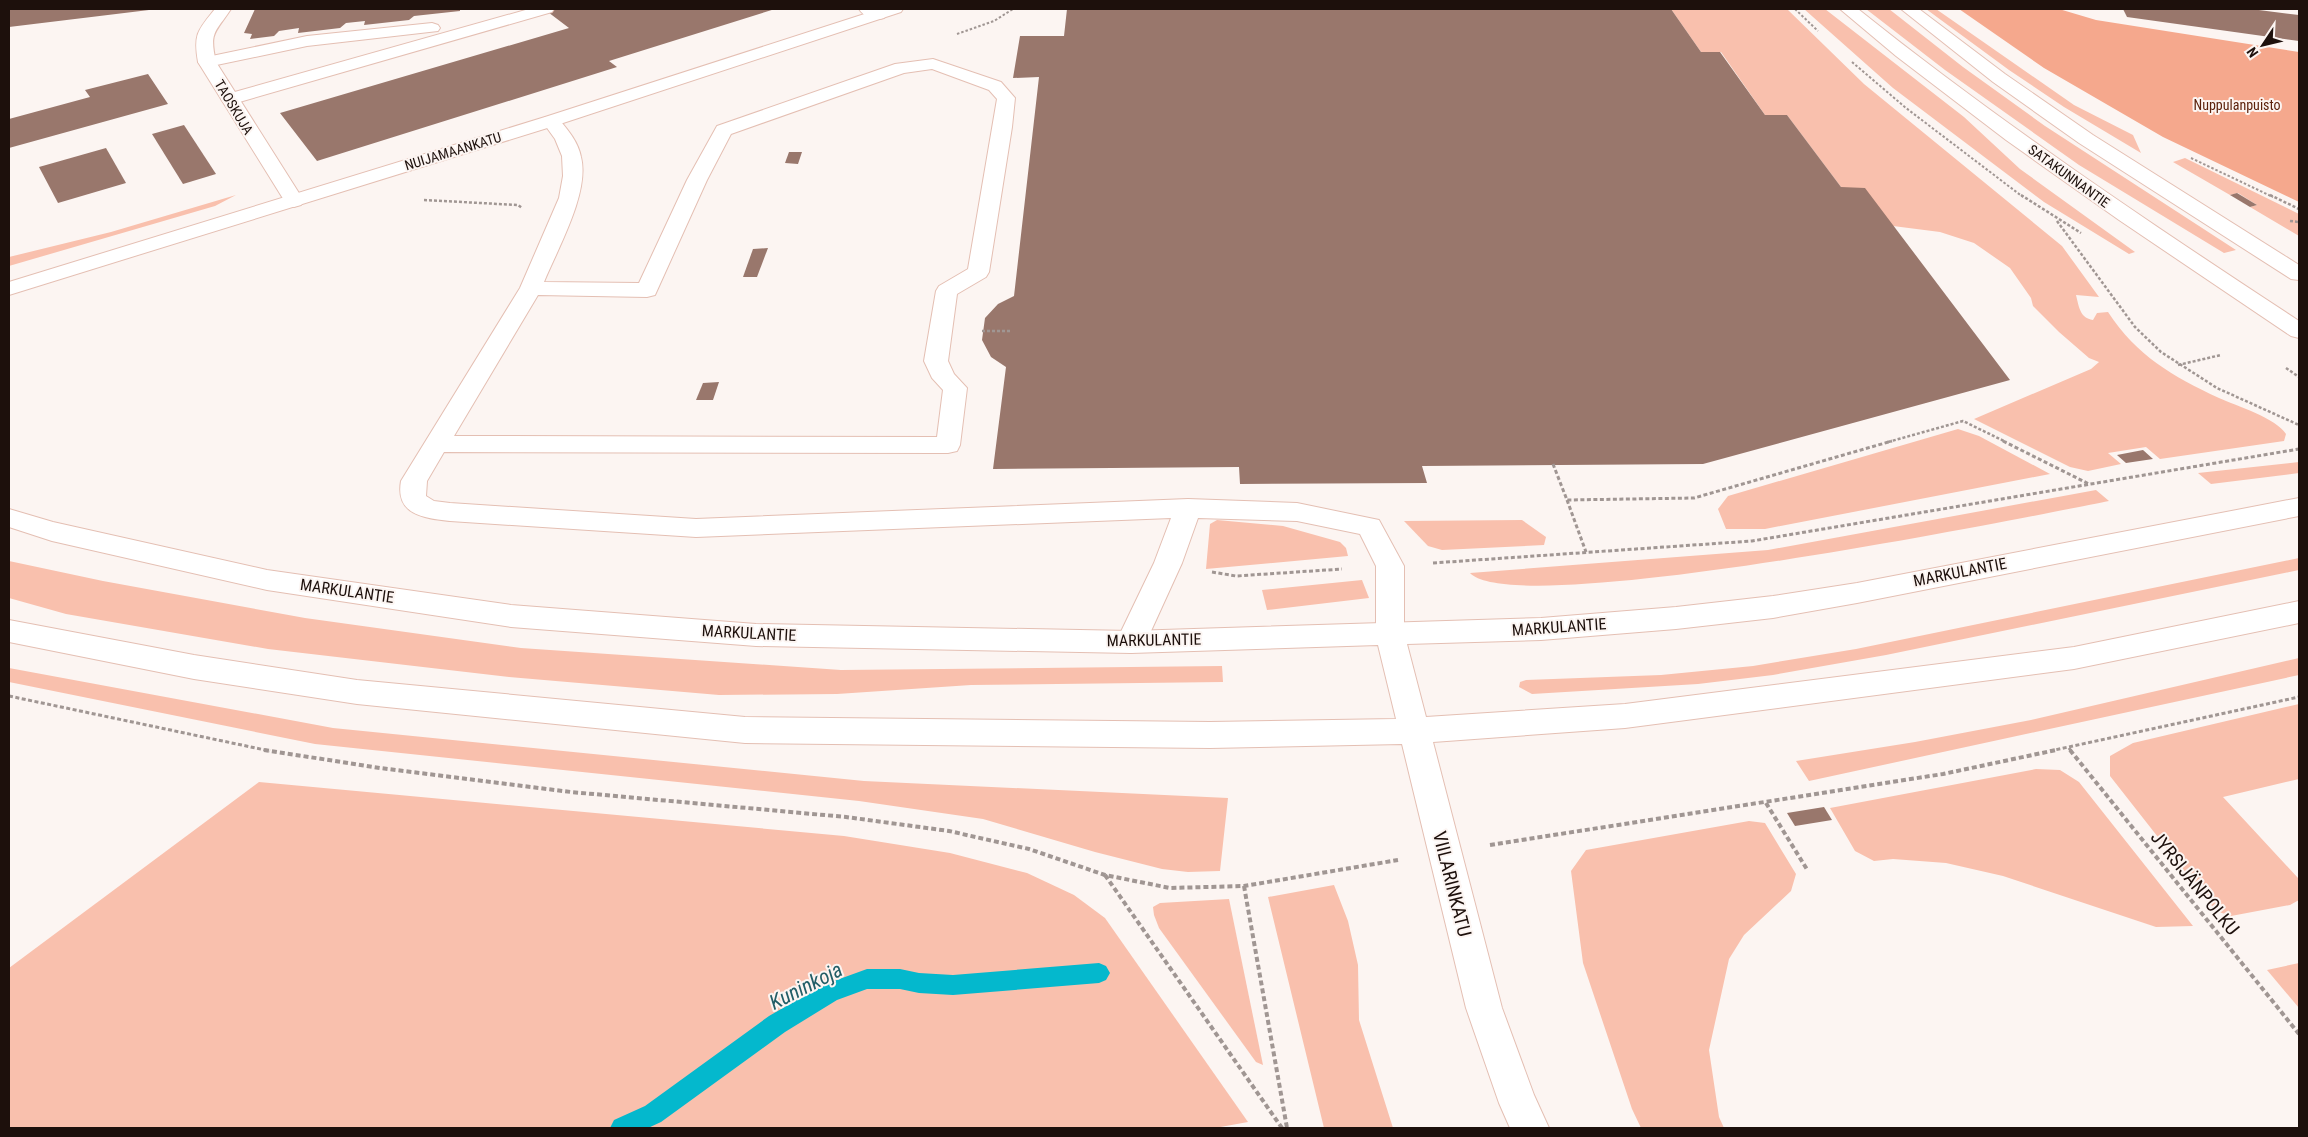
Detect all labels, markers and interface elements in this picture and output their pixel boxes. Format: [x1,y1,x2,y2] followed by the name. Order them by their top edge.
[2238,20,2288,70] north arrow
[2243,44,2261,61] text: N
[212,77,256,137] street label: TAOSKUJA
[2193,97,2281,113] park label: Nuppulanpuisto
[403,129,503,173] street label: NUIJAMAANKATU
[2025,141,2113,211] street label: SATAKUNNANTIE
[1912,554,2008,590] street label: MARKULANTIE
[299,575,395,607] street label: MARKULANTIE
[1511,614,1607,640] street label: MARKULANTIE
[701,621,797,645] street label: MARKULANTIE
[1107,630,1202,650] street label: MARKULANTIE
[2146,826,2244,940] street label: JYRSIJÄNPOLKU
[1428,829,1476,939] street label: VIILARINKATU
[765,957,847,1015] water label: Kuninkoja

